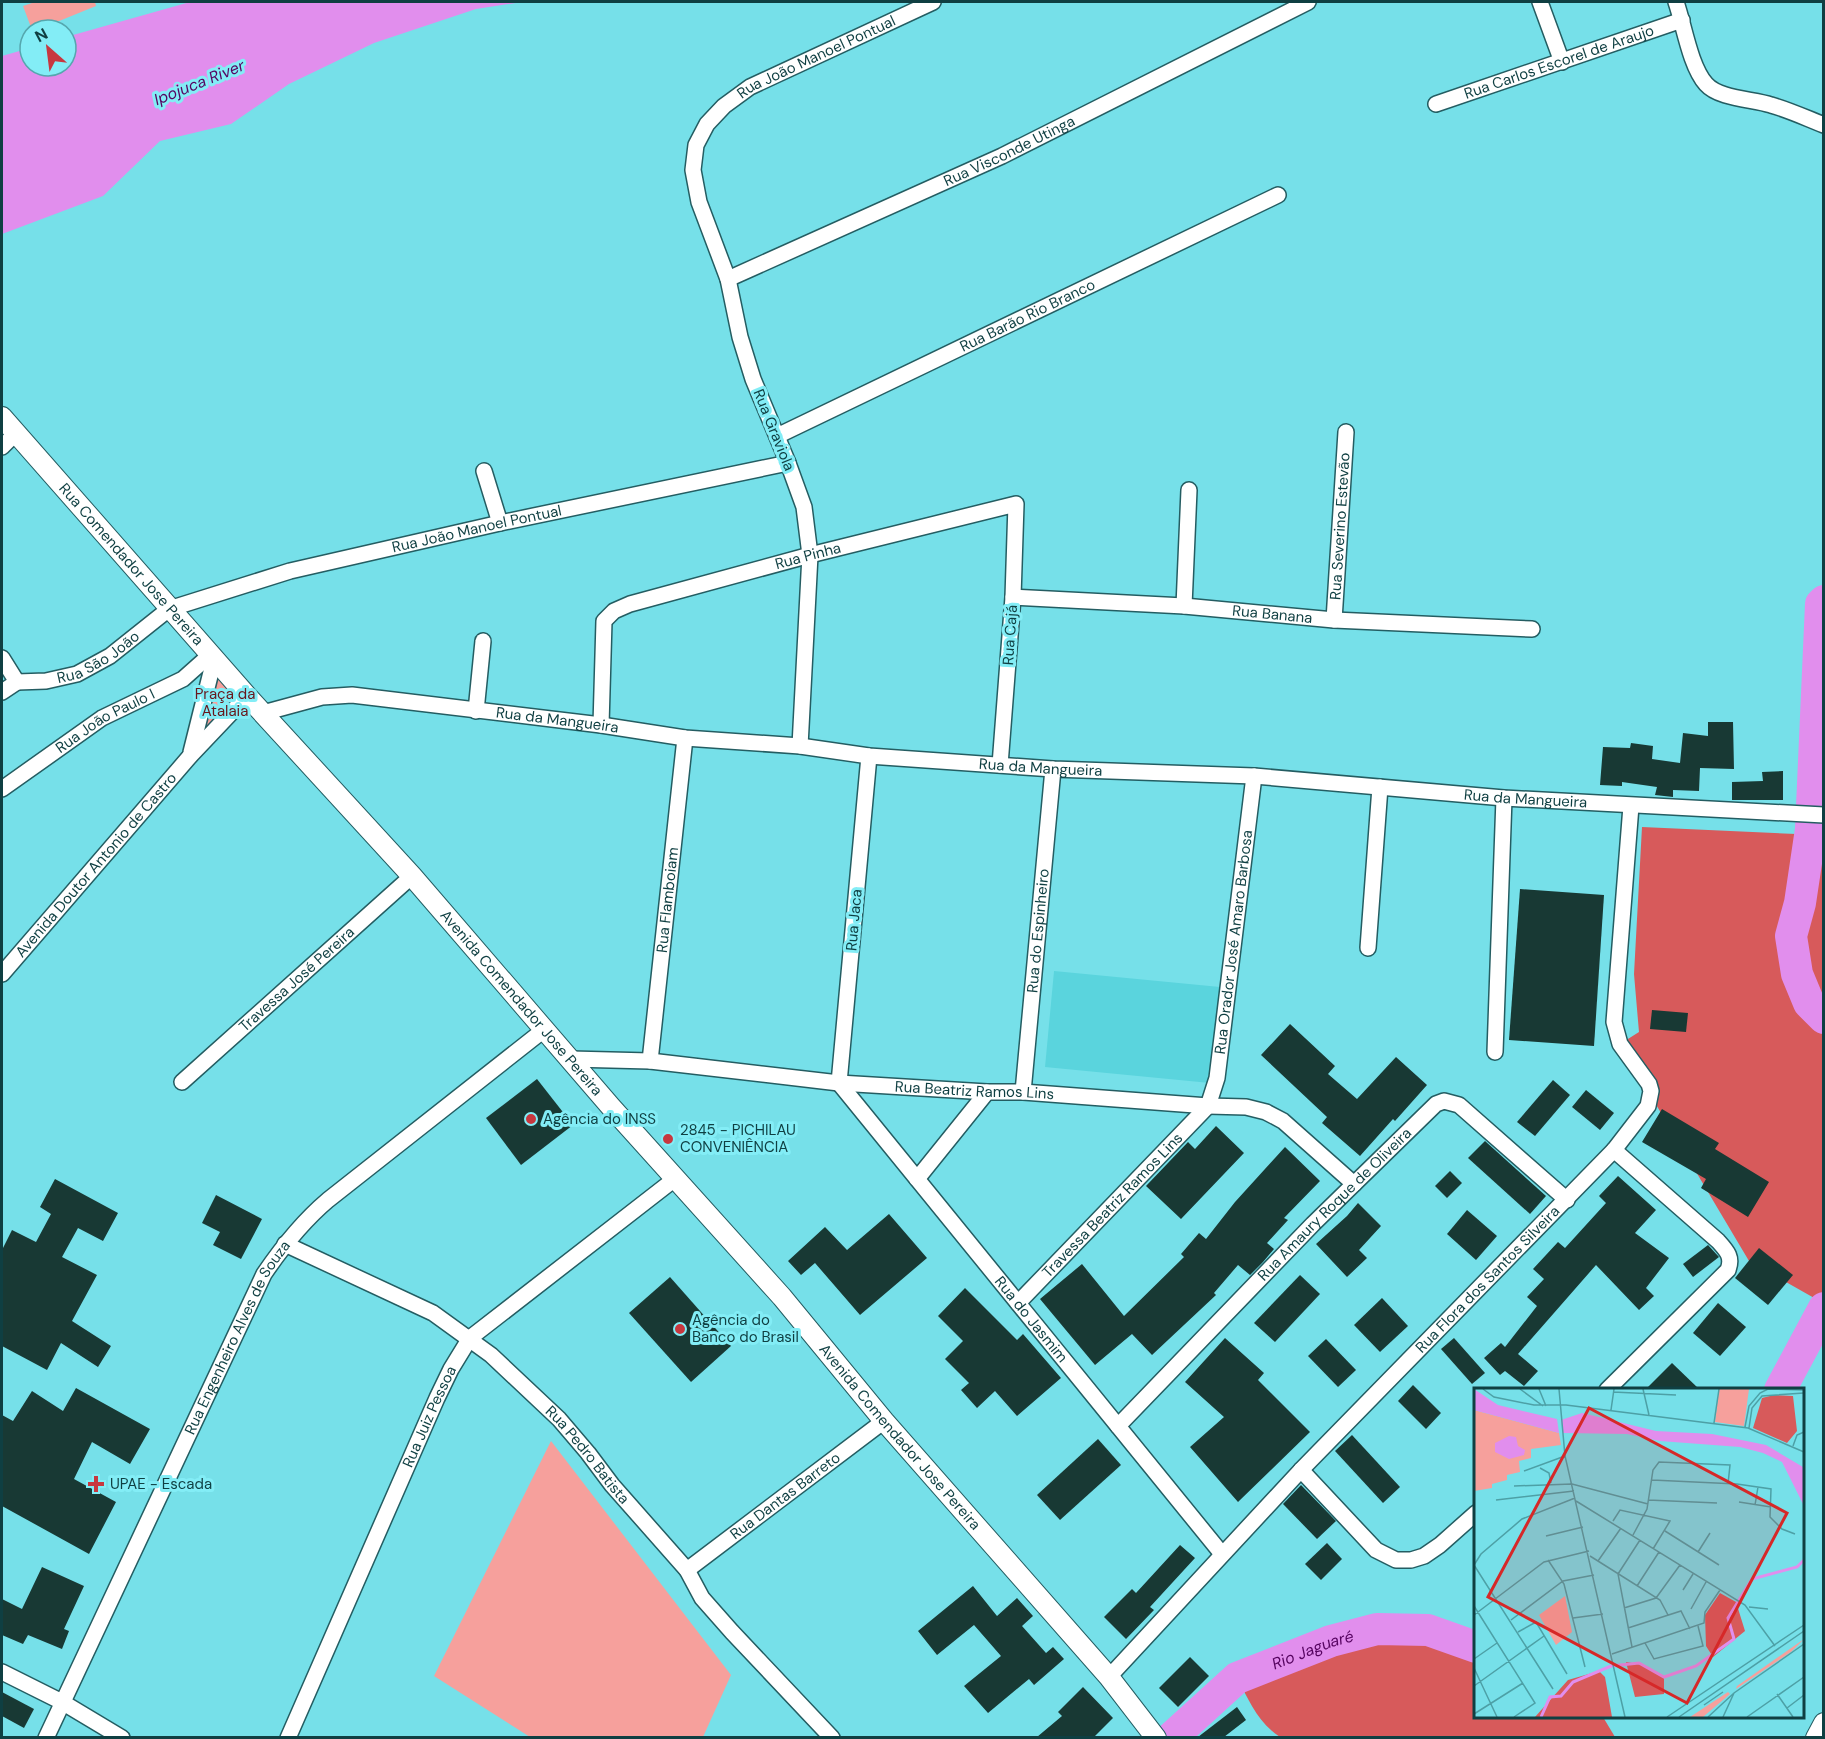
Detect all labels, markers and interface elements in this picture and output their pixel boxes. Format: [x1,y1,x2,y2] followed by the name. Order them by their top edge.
[733,11,899,103] street label: Rua João Manoel Pontual
[18,18,78,78] north arrow
[1461,20,1657,104] street label: Rua Carlos Escorel de Araujo
[31,23,51,47] text: N
[151,54,249,110] water label: Ipojuca River
[940,111,1078,191] street label: Rua Visconde Utinga
[957,274,1099,357] street label: Rua Barão Rio Branco
[749,386,799,474] street label: Rua Graviola
[1325,452,1355,600] street label: Rua Severino Estevão
[55,479,208,650] street label: Rua Comendador Jose Pereira
[390,500,563,557] street label: Rua João Manoel Pontual
[773,538,843,574] street label: Rua Pinha
[1231,601,1313,628] street label: Rua Banana
[998,604,1022,666] street label: Rua Cajá
[55,626,144,688] street label: Rua São João
[52,684,158,758] street label: Rua João Paulo I
[195,684,255,721] park label: Praça da Atalaia
[495,702,620,738] street label: Rua da Mangueira
[978,754,1103,781] street label: Rua da Mangueira
[11,768,181,961] street label: Avenida Doutor Antonio de Castro
[1463,785,1588,812] street label: Rua da Mangueira
[1210,829,1257,1055] street label: Rua Orador José Amaro Barbosa
[652,846,683,954] street label: Rua Flamboiam
[1022,868,1054,994] street label: Rua do Espinheiro
[841,888,867,952] street label: Rua Jaca
[436,906,607,1100] street label: Avenida Comendador Jose Pereira
[235,922,359,1036] street label: Travessa José Pereira
[894,1076,1055,1104] street label: Rua Beatriz Ramos Lins
[543,1109,656,1129] place label: Agência do INSS
[524,1112,538,1126] marker: Agência do INSS
[680,1120,796,1157] place label: 2845 - PICHILAU CONVENIÊNCIA
[1253,1123,1416,1285] street label: Rua Amaury Roque de Oliveira
[1038,1128,1187,1282] street label: Travessa Beatriz Ramos Lins
[661,1132,675,1146] marker: 2845 - PICHILAU CONVENIÊNCIA
[1411,1202,1564,1357] street label: Rua Flora dos Santos Silveira
[180,1236,295,1438] street label: Rua Engenheiro Alves de Souza
[990,1272,1072,1367] street label: Rua do Jasmim
[692,1310,799,1347] place label: Agência do Banco do Brasil
[673,1322,687,1336] marker: Agência do Banco do Brasil
[815,1340,985,1534] street label: Avenida Comendador Jose Pereira
[398,1363,461,1471] street label: Rua Juiz Pessoa
[1474,1388,1804,1718] inset map
[541,1401,634,1508] street label: Rua Pedro Batista
[726,1448,844,1544] street label: Rua Dantas Barreto
[110,1474,212,1494] place label: UPAE - Escada
[87,1475,105,1493] marker: UPAE - Escada
[1269,1626,1356,1674] water label: Rio Jaguaré

